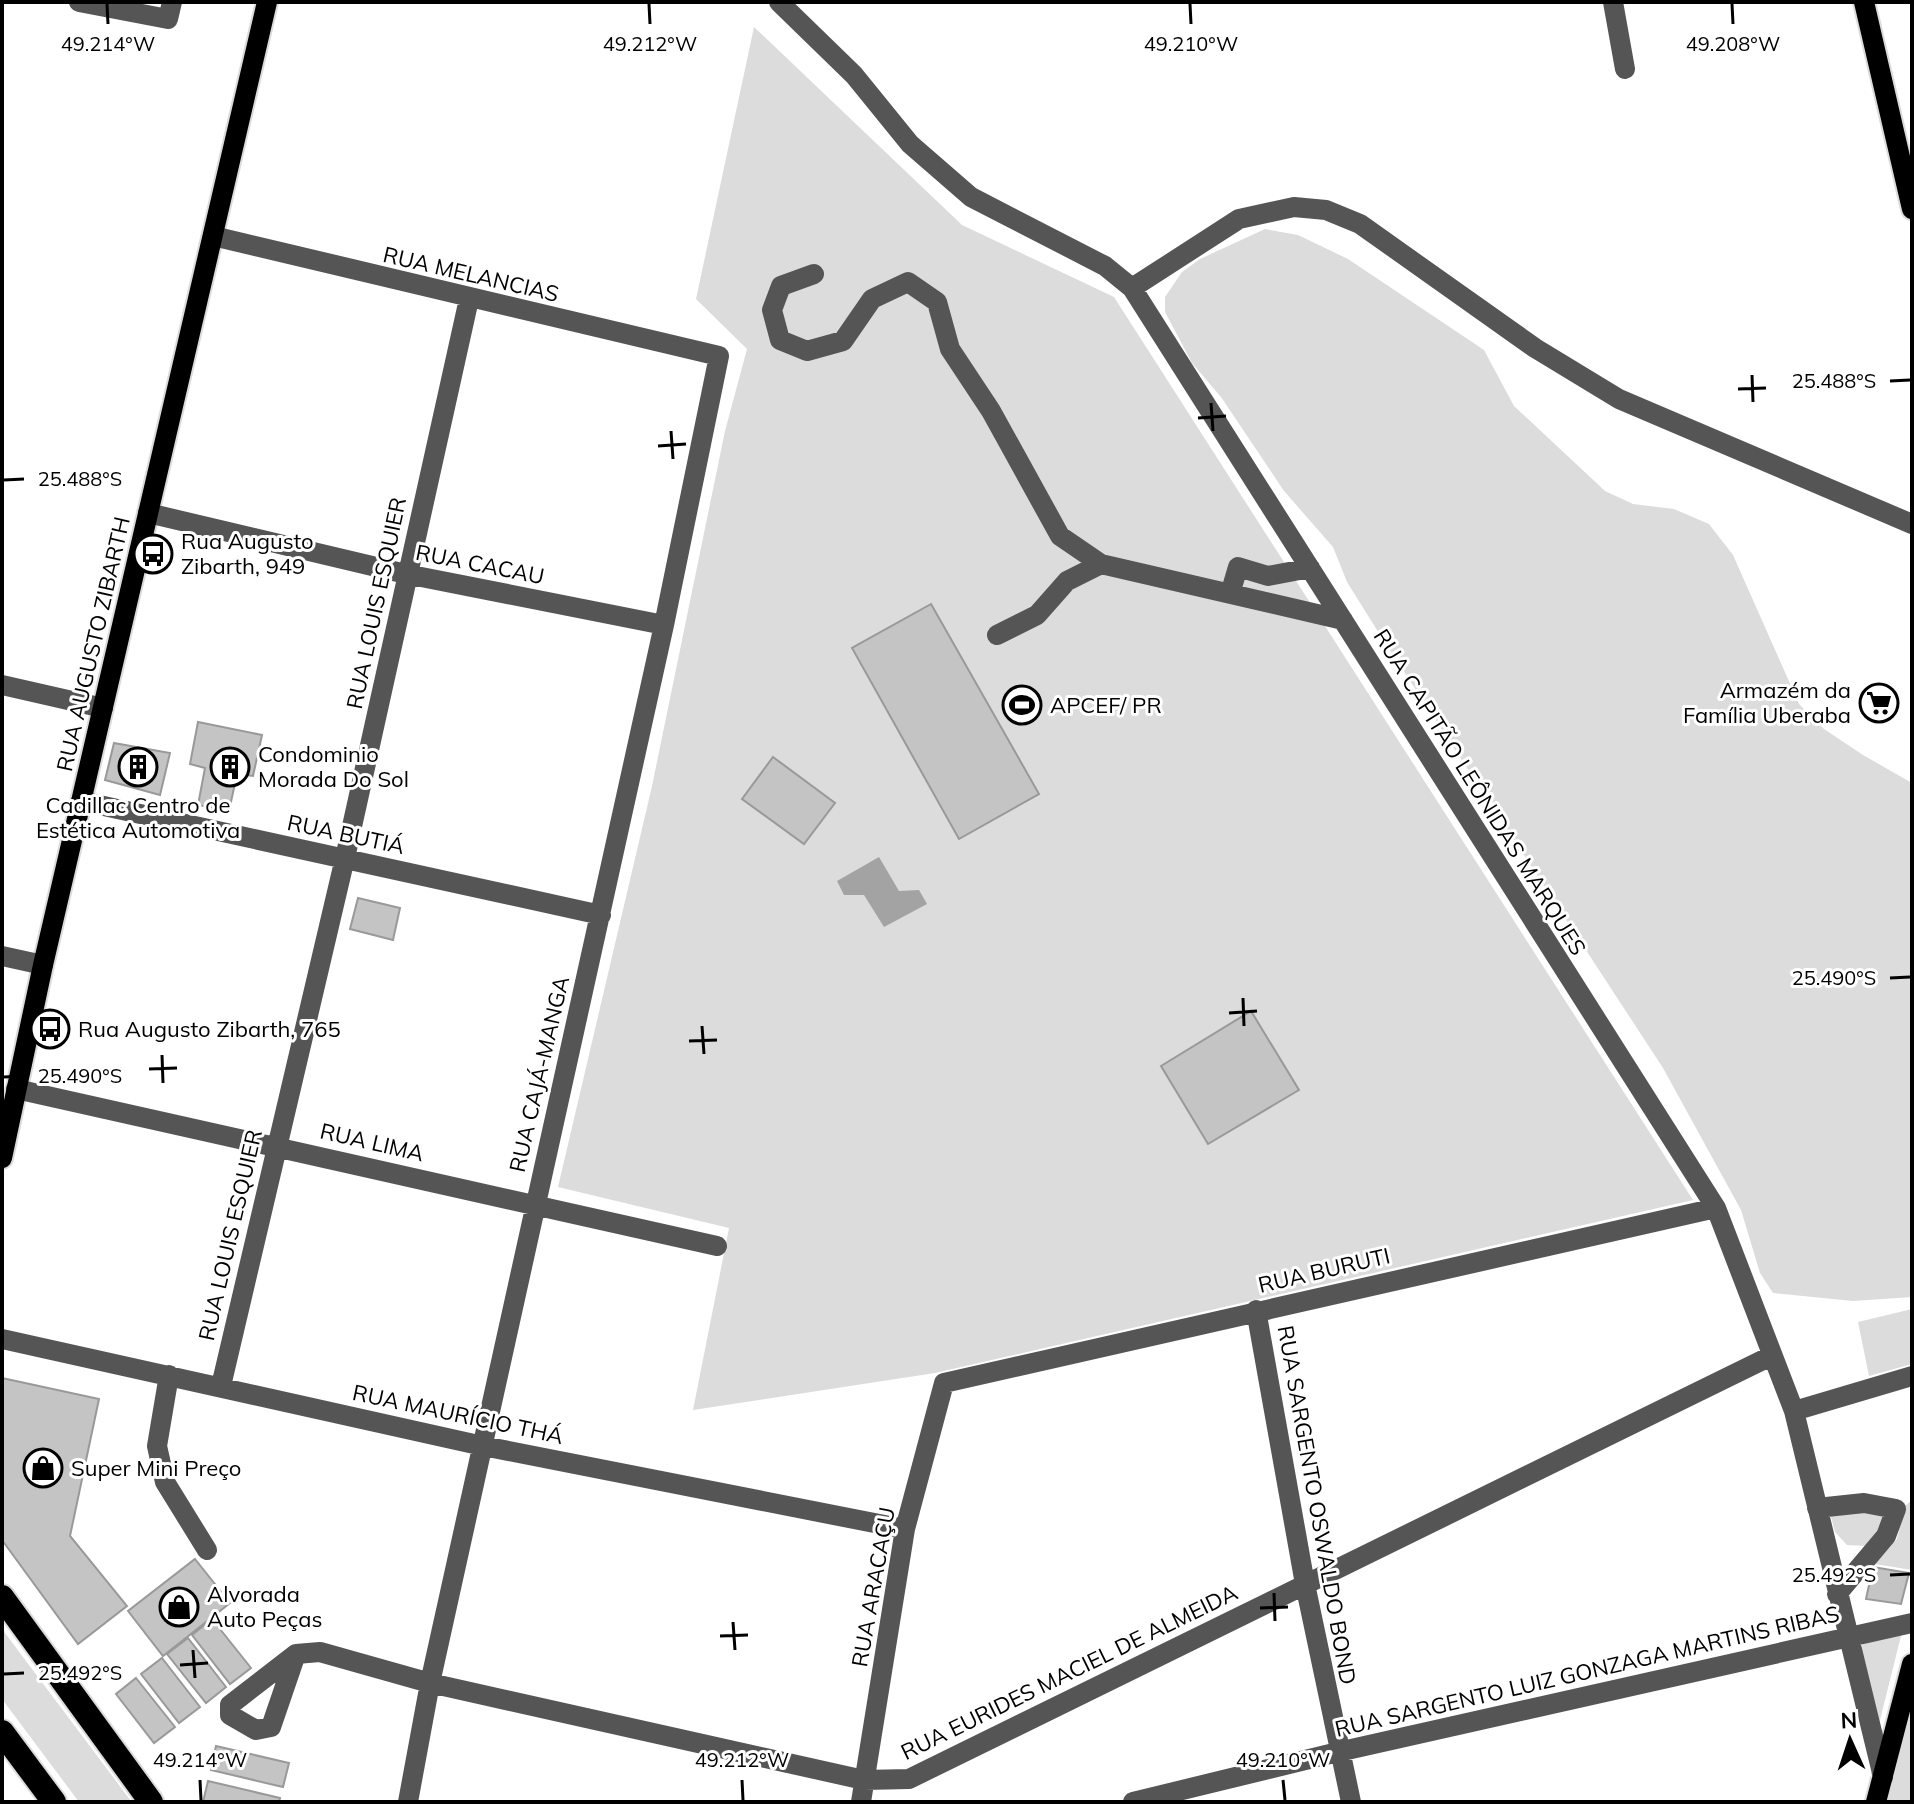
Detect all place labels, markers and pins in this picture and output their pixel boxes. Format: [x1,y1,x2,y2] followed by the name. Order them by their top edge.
[181,527,314,580] place label: Rua Augusto Zibarth, 949
[132,533,174,575] bus stop icon: Rua Augusto Zibarth, 949
[1683,676,1851,729] place label: Armazém da Família Uberaba
[1858,682,1900,724] supermarket icon: Armazém da Família Uberaba
[1001,684,1043,726] sports icon: APCEF/ PR
[1050,691,1162,719] place label: APCEF/ PR
[258,740,409,793] place label: Condominio Morada Do Sol
[117,746,159,788] building icon: Cadillac Centro de Estética Automotiva
[209,746,251,788] building icon: Condominio Morada Do Sol
[36,791,240,844] place label: Cadillac Centro de Estética Automotiva
[29,1008,71,1050] bus stop icon: Rua Augusto Zibarth, 765
[78,1015,341,1043] place label: Rua Augusto Zibarth, 765
[22,1447,64,1489] shop icon: Super Mini Preço
[71,1454,241,1482] place label: Super Mini Preço
[207,1580,322,1633] place label: Alvorada Auto Peças
[158,1586,200,1628] shop icon: Alvorada Auto Peças

